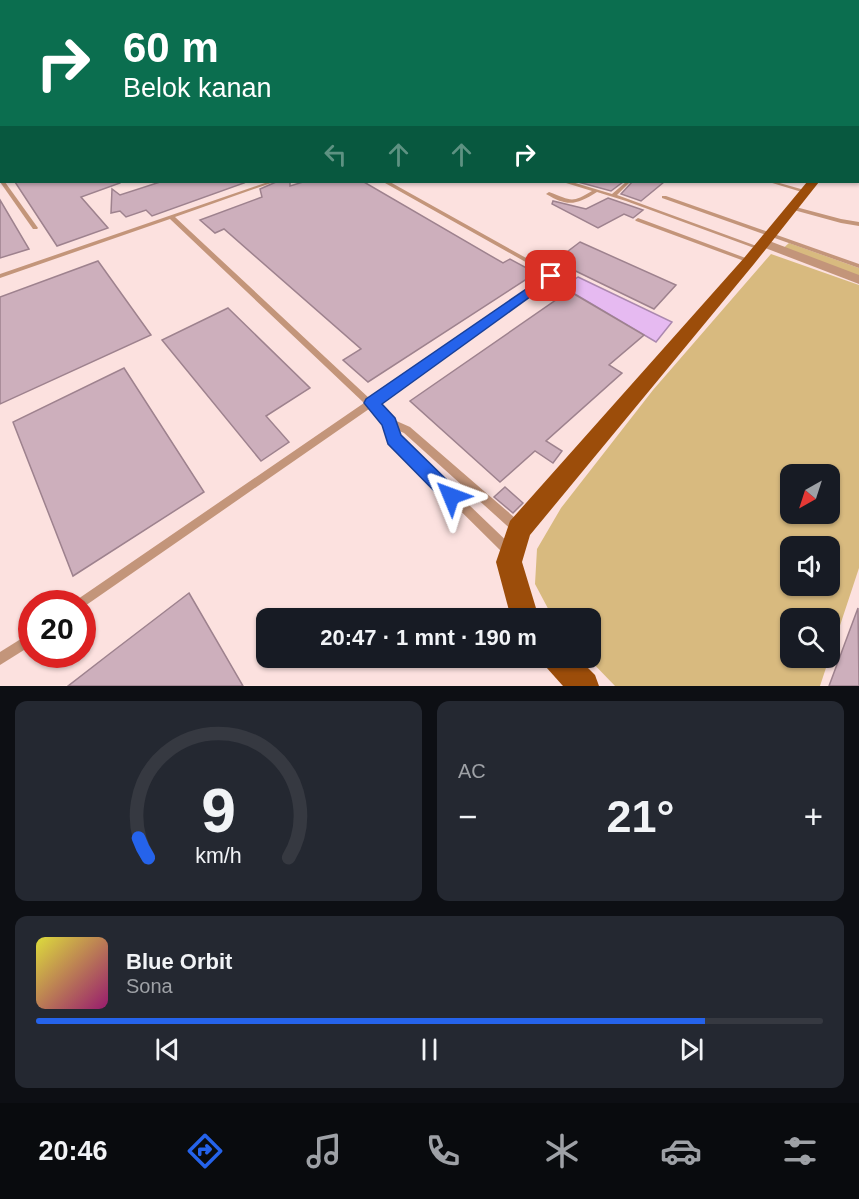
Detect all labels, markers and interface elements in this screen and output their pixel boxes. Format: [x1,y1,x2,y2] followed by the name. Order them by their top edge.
[24,24,102,102] icon: right
[123,24,219,71] text: 60 m
[123,73,272,103] text: Belok kanan
[319,138,352,171] icon: left
[382,138,415,171] icon: ahead
[445,138,478,171] icon: ahead
[508,138,541,171] icon: right
[525,250,576,301] pin
[534,259,567,292] icon: arrive
[419,464,483,528] position arrow
[780,464,840,524] north arrow
[780,464,840,668] map controls
[780,536,840,596] button: sound
[18,590,96,668] speed limit sign: 20
[780,608,840,668] button: search
[320,625,537,650] text: 20:47 · 1 mnt · 190 m
[458,760,486,782] text: AC
[201,776,236,845] text: 9
[606,791,675,842] text: 21°
[458,798,477,835] text: −
[804,798,823,835] text: +
[195,844,242,868] text: km/h
[126,949,232,974] text: Blue Orbit
[126,975,173,997] text: Sona
[151,1033,184,1066] icon: previous
[413,1033,446,1066] icon: pause
[675,1033,708,1066] icon: next
[184,1130,226,1172] icon: directions
[303,1130,345,1172] icon: music
[422,1130,464,1172] icon: phone
[541,1130,583,1172] icon: climate
[660,1130,702,1172] icon: car
[779,1130,821,1172] icon: filters
[38,1136,107,1166] text: 20:46

